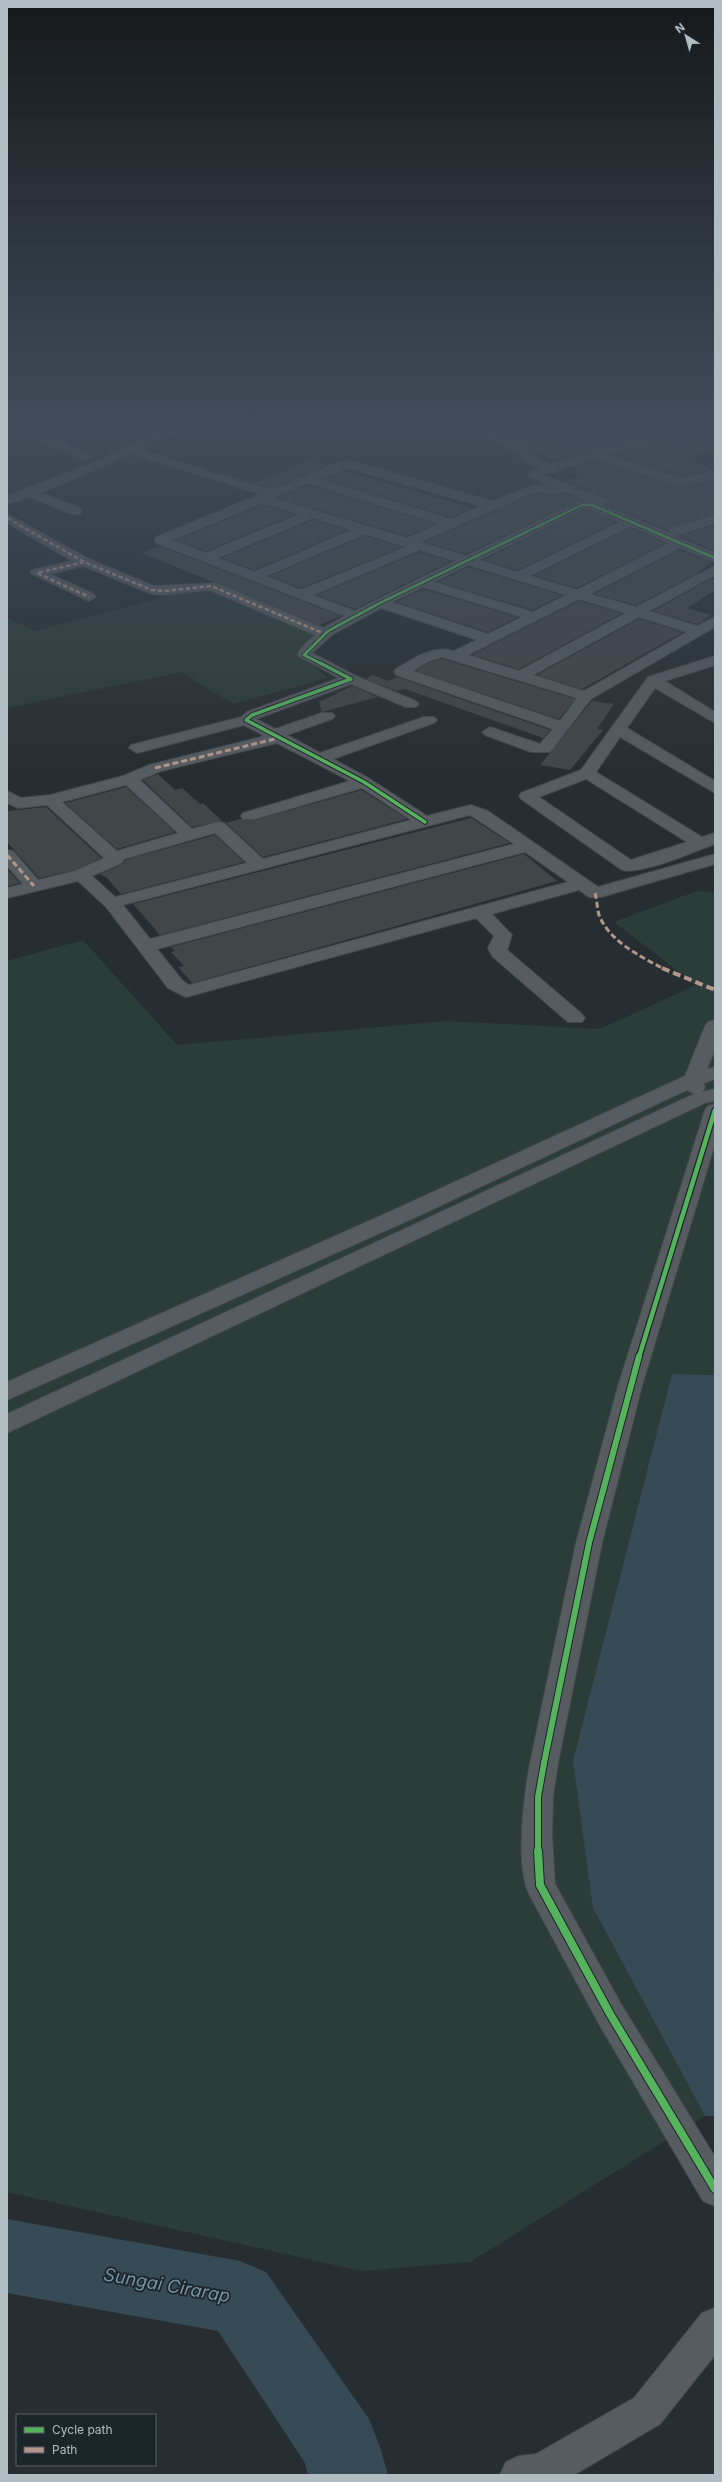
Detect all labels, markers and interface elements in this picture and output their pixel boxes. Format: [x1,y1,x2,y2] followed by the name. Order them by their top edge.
[666,16,706,56] north arrow
[672,20,688,36] text: N
[102,2264,232,2306] water label: Sungai Cirarap
[16,2414,156,2466] legend
[52,2422,113,2437] text: Cycle path
[52,2442,77,2457] text: Path

